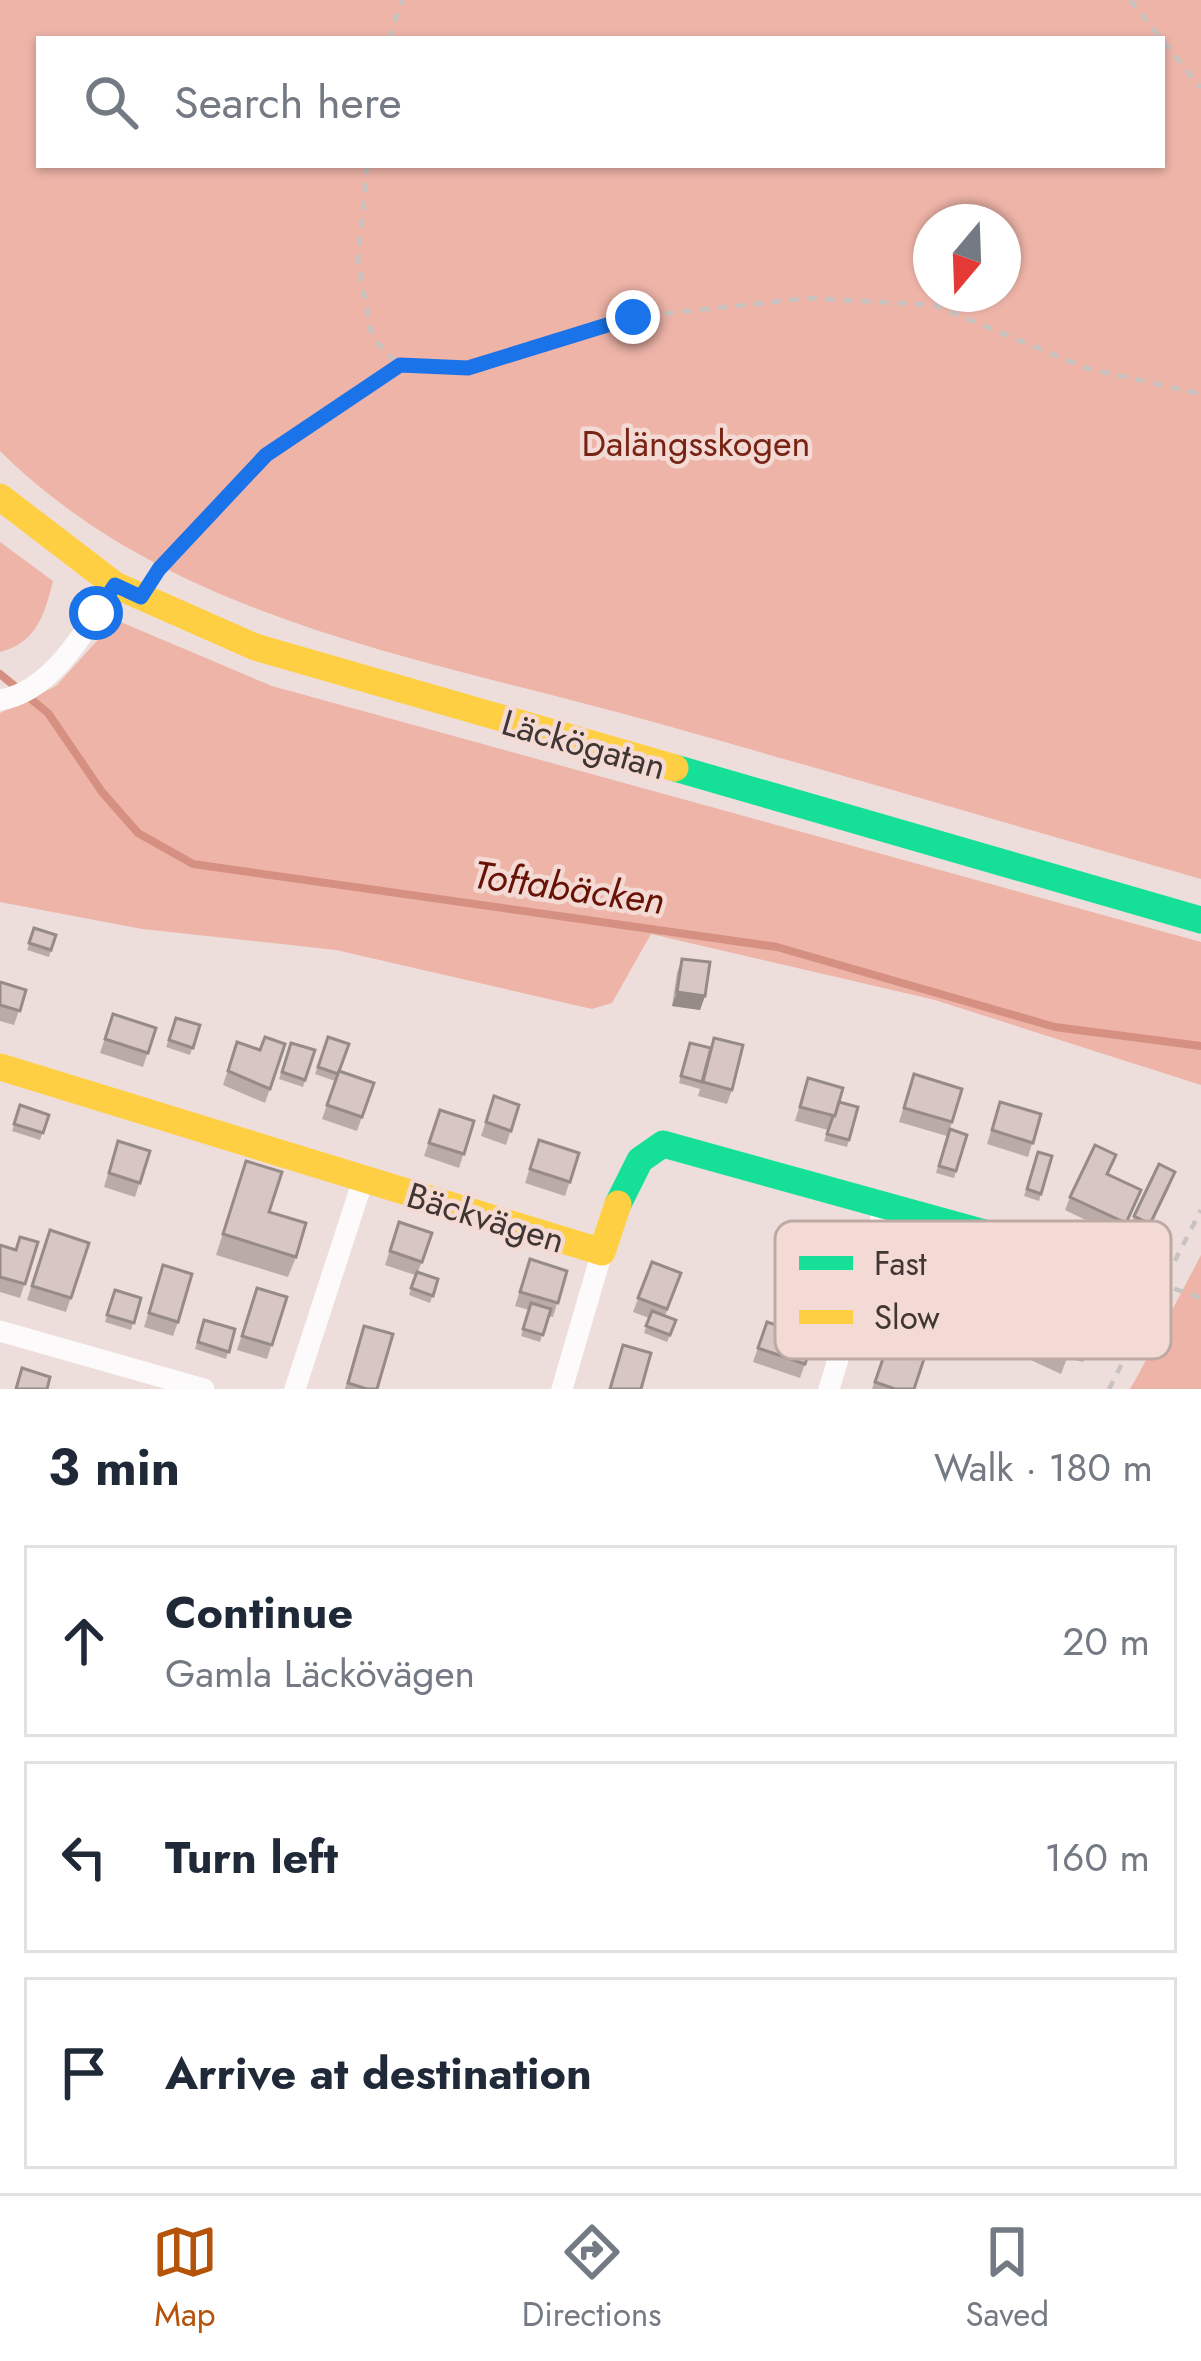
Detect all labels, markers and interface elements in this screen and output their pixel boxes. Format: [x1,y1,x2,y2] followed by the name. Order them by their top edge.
[36,36,1165,168] search box
[78,69,144,135] icon: search
[174,70,402,135] text: Search here
[913,204,1021,312] north arrow
[606,290,660,344] route end
[582,417,810,469] park label: Dalängsskogen
[69,586,123,640] route start
[496,696,672,792] street label: Läckögatan
[470,846,668,929] water label: Toftabäcken
[401,1168,571,1266] street label: Bäckvägen
[775,1221,1171,1359] legend
[874,1240,927,1287] text: Fast
[874,1294,940,1341] text: Slow
[48,1430,180,1504] text: 3 min
[934,1439,1153,1496] text: Walk · 180 m
[165,1580,353,1645] text: Continue
[51,1608,117,1674] icon: ahead
[1062,1613,1150,1670] text: 20 m
[165,1645,475,1702] text: Gamla Läckövägen
[51,1824,117,1890] icon: left
[165,1825,338,1890] text: Turn left
[1044,1829,1150,1886] text: 160 m
[51,2040,117,2106] icon: arrive
[165,2041,592,2106] text: Arrive at destination
[152,2219,218,2338] tab: Map
[522,2219,662,2338] tab: Directions
[965,2219,1049,2338] tab: Saved

